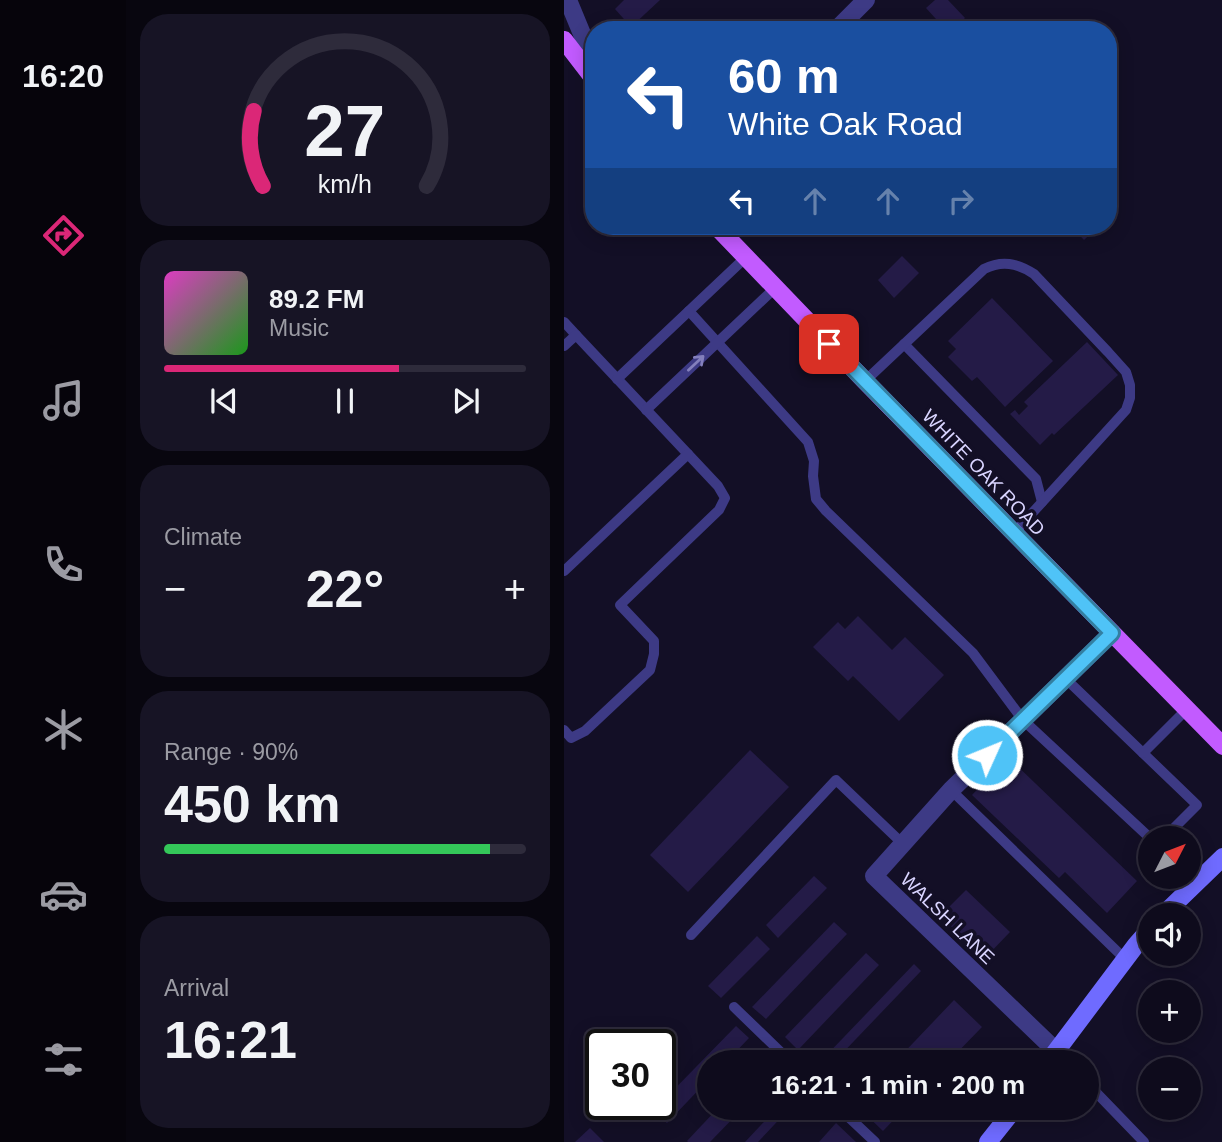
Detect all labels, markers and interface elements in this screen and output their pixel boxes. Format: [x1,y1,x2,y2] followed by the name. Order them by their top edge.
[613,49,704,140] icon: left
[728,49,840,103] text: 60 m
[22,58,104,94] text: 16:20
[305,90,385,171] text: 27
[728,106,963,142] text: White Oak Road
[318,170,372,198] text: km/h
[723,182,761,220] icon: left
[796,182,834,220] icon: ahead
[869,182,907,220] icon: ahead
[942,182,980,220] icon: right
[39,211,88,260] icon: directions
[269,284,364,314] text: 89.2 FM
[799,314,859,374] pin
[269,315,329,341] text: Music
[810,325,848,363] icon: arrive
[687,355,705,371] one-way arrow
[39,376,88,425] icon: music
[205,382,243,420] icon: previous
[326,382,364,420] icon: pause
[447,382,485,420] icon: next
[918,405,1049,540] street label: WHITE OAK ROAD
[164,524,242,550] text: Climate
[39,540,88,589] icon: phone
[306,560,384,618] text: 22°
[164,568,186,610] text: −
[504,568,526,610] text: +
[39,705,88,754] icon: climate
[950,718,1024,792] position arrow
[164,739,298,765] text: Range · 90%
[164,775,340,833] text: 450 km
[1138,826,1201,889] north arrow
[1138,826,1201,1120] map controls
[897,869,999,968] street label: WALSH LANE
[39,870,88,919] icon: car
[1138,903,1201,966] button: sound
[164,975,229,1001] text: Arrival
[1138,980,1201,1043] button: +
[164,1011,297,1069] text: 16:21
[585,1029,676,1120] speed limit sign: 30
[39,1035,88,1084] icon: filters
[1138,1057,1201,1120] button: −
[771,1070,1025,1100] text: 16:21 · 1 min · 200 m

